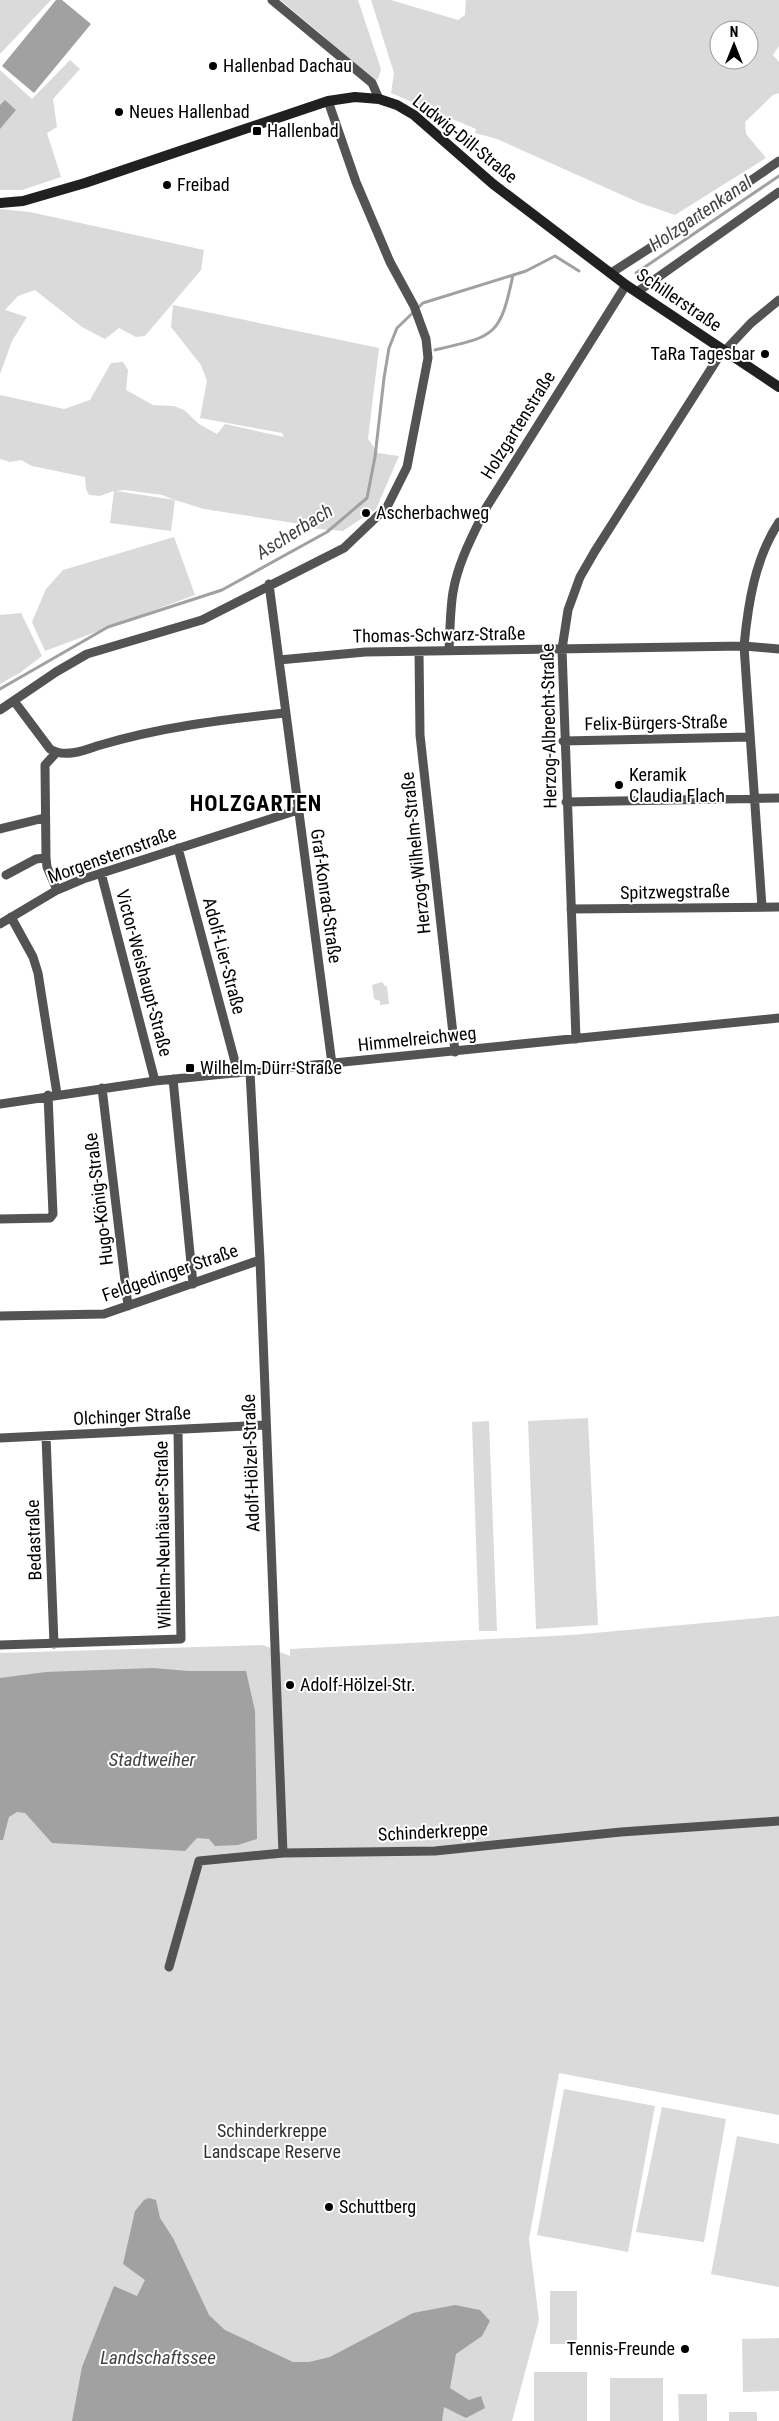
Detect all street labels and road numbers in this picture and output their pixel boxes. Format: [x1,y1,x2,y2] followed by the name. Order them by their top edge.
[409,90,522,187] street label: Ludwig-Dill-Straße
[633,264,726,336] street label: Schillerstraße
[476,367,559,483] street label: Holzgartenstraße
[352,622,526,647] street label: Thomas-Schwarz-Straße
[537,643,560,809] street label: Herzog-Albrecht-Straße
[584,711,728,734] street label: Felix-Bürgers-Straße
[397,771,434,935] street label: Herzog-Wilhelm-Straße
[45,822,179,888] street label: Morgensternstraße
[307,827,346,964] street label: Graf-Konrad-Straße
[620,880,730,903] street label: Spitzwegstraße
[112,887,177,1059] street label: Victor-Weishaupt-Straße
[199,895,250,1017] street label: Adolf-Lier-Straße
[357,1022,477,1055] street label: Himmelreichweg
[80,1132,117,1266] street label: Hugo-König-Straße
[99,1239,241,1306] street label: Feldgedinger Straße
[238,1394,263,1532] street label: Adolf-Hölzel-Straße
[73,1402,191,1429] street label: Olchinger Straße
[150,1441,175,1629] street label: Wilhelm-Neuhäuser-Straße
[22,1499,45,1581] street label: Bedastraße
[377,1818,489,1845] street label: Schinderkreppe

